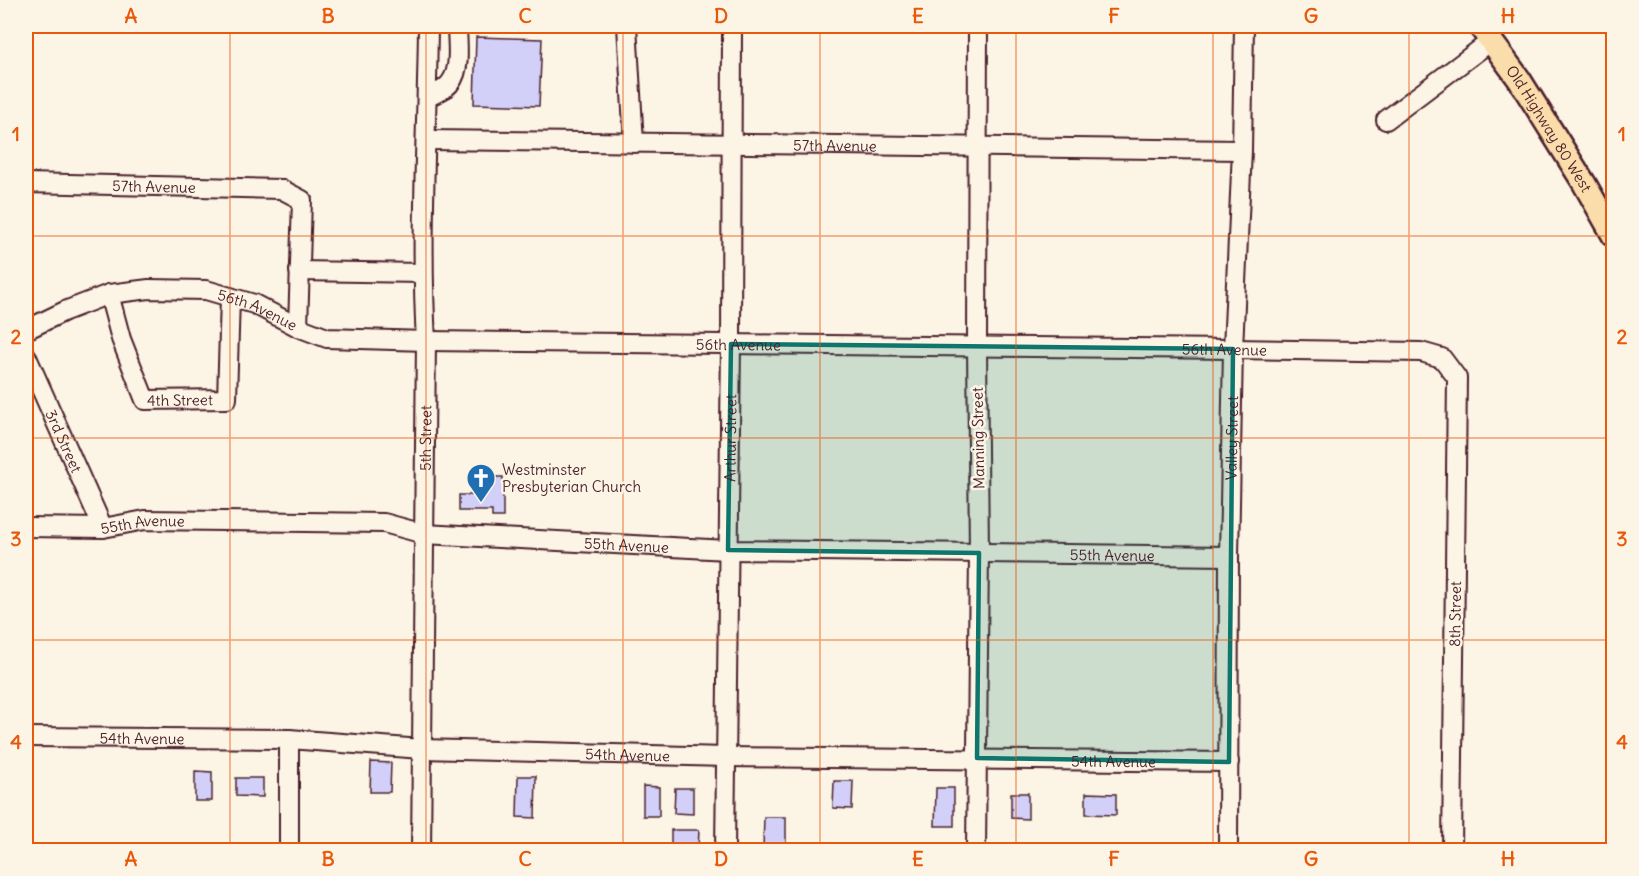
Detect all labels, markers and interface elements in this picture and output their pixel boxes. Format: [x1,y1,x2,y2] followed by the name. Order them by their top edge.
[125,3,138,28] text: A
[321,3,335,28] text: B
[518,3,532,28] text: C
[714,3,728,28] text: D
[912,3,924,28] text: E
[1108,3,1120,28] text: F
[1304,3,1318,28] text: G
[1501,3,1515,28] text: H
[1503,61,1597,195] street label: Old Highway 80 West
[12,121,20,146] text: 1
[1618,121,1626,146] text: 1
[793,135,877,155] street label: 57th Avenue
[112,176,196,196] street label: 57th Avenue
[216,284,301,334] street label: 56th Avenue
[11,324,22,349] text: 2
[1617,324,1628,349] text: 2
[696,334,781,354] street label: 56th Avenue
[1182,339,1267,359] street label: 56th Avenue
[968,387,988,489] street label: Manning Street
[147,390,213,409] street label: 4th Street
[720,394,740,482] street label: Arthur Street
[1221,396,1242,480] street label: Valley Street
[415,405,435,471] street label: 5th Street
[42,406,87,475] street label: 3rd Street
[502,460,642,496] place label: Westminster Presbyterian Church
[465,462,497,504] church icon: Westminster Presbyterian Church
[99,510,185,538] street label: 55th Avenue
[10,526,22,551] text: 3
[1616,526,1628,551] text: 3
[584,533,669,556] street label: 55th Avenue
[1070,545,1155,565] street label: 55th Avenue
[1445,581,1465,647] street label: 8th Street
[99,728,185,748] street label: 54th Avenue
[10,729,22,754] text: 4
[1616,729,1628,754] text: 4
[585,744,670,765] street label: 54th Avenue
[1071,751,1156,771] street label: 54th Avenue
[125,846,138,871] text: A
[321,846,335,871] text: B
[518,846,532,871] text: C
[714,846,728,871] text: D
[912,846,924,871] text: E
[1108,846,1120,871] text: F
[1304,846,1318,871] text: G
[1501,846,1515,871] text: H

